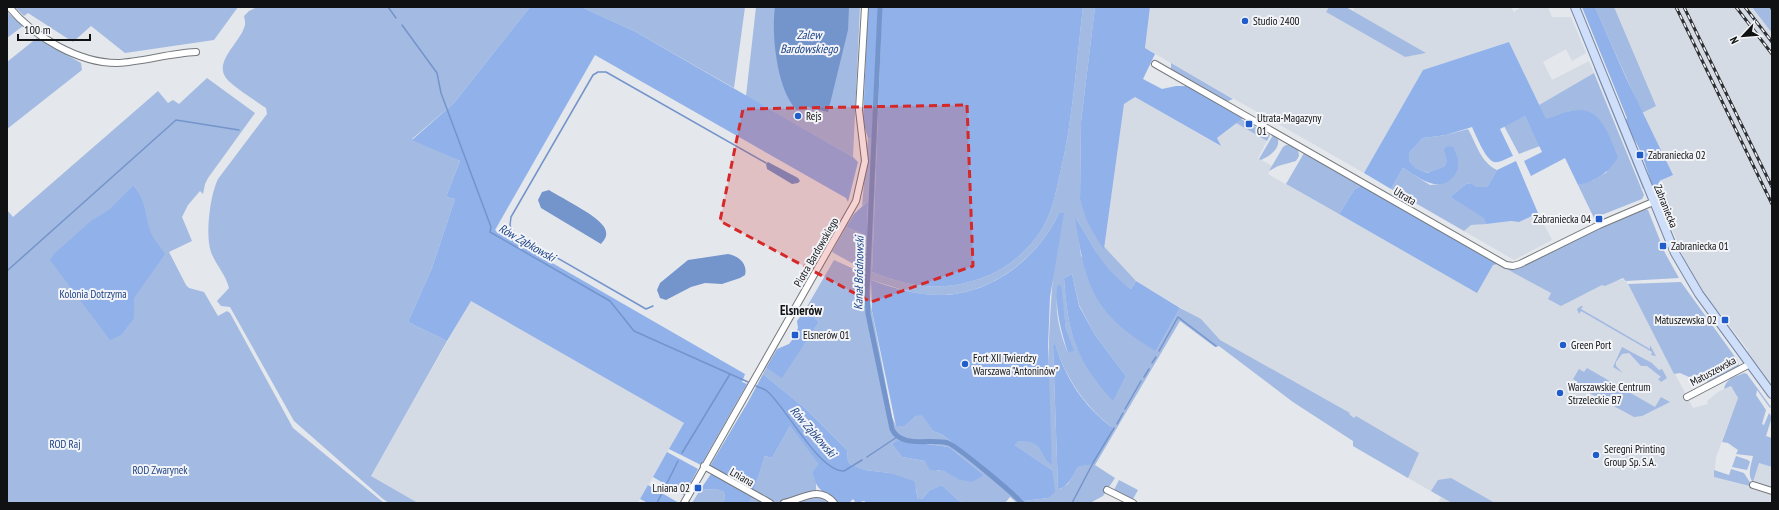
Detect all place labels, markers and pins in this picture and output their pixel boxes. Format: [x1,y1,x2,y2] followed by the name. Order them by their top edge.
[1253,14,1300,28] place label: Studio 2400
[1240,16,1250,26] marker: Studio 2400
[806,109,822,123] place label: Rejs
[793,111,803,121] marker: Rejs
[1257,111,1322,138] place label: Utrata-Magazyny 01
[1244,119,1254,129] marker: Utrata-Magazyny 01
[1648,148,1706,162] place label: Zabraniecka 02
[1635,150,1645,160] marker: Zabraniecka 02
[1533,212,1591,226] place label: Zabraniecka 04
[1594,214,1604,224] marker: Zabraniecka 04
[1671,239,1729,253] place label: Zabraniecka 01
[1658,241,1668,251] marker: Zabraniecka 01
[1655,313,1717,327] place label: Matuszewska 02
[1720,315,1730,325] marker: Matuszewska 02
[803,328,850,342] place label: Elsnerów 01
[790,330,800,340] marker: Elsnerów 01
[1571,338,1611,352] place label: Green Port
[1558,340,1568,350] marker: Green Port
[973,351,1058,378] place label: Fort XII Twierdzy Warszawa "Antoninów"
[960,359,970,369] marker: Fort XII Twierdzy Warszawa "Antoninów"
[1568,380,1650,407] place label: Warszawskie Centrum Strzeleckie B7
[1555,388,1565,398] marker: Warszawskie Centrum Strzeleckie B7
[1604,442,1665,469] place label: Seregni Printing Group Sp. S.A.
[1591,450,1601,460] marker: Seregni Printing Group Sp. S.A.
[653,481,690,495] place label: Lniana 02
[693,483,703,493] marker: Lniana 02

